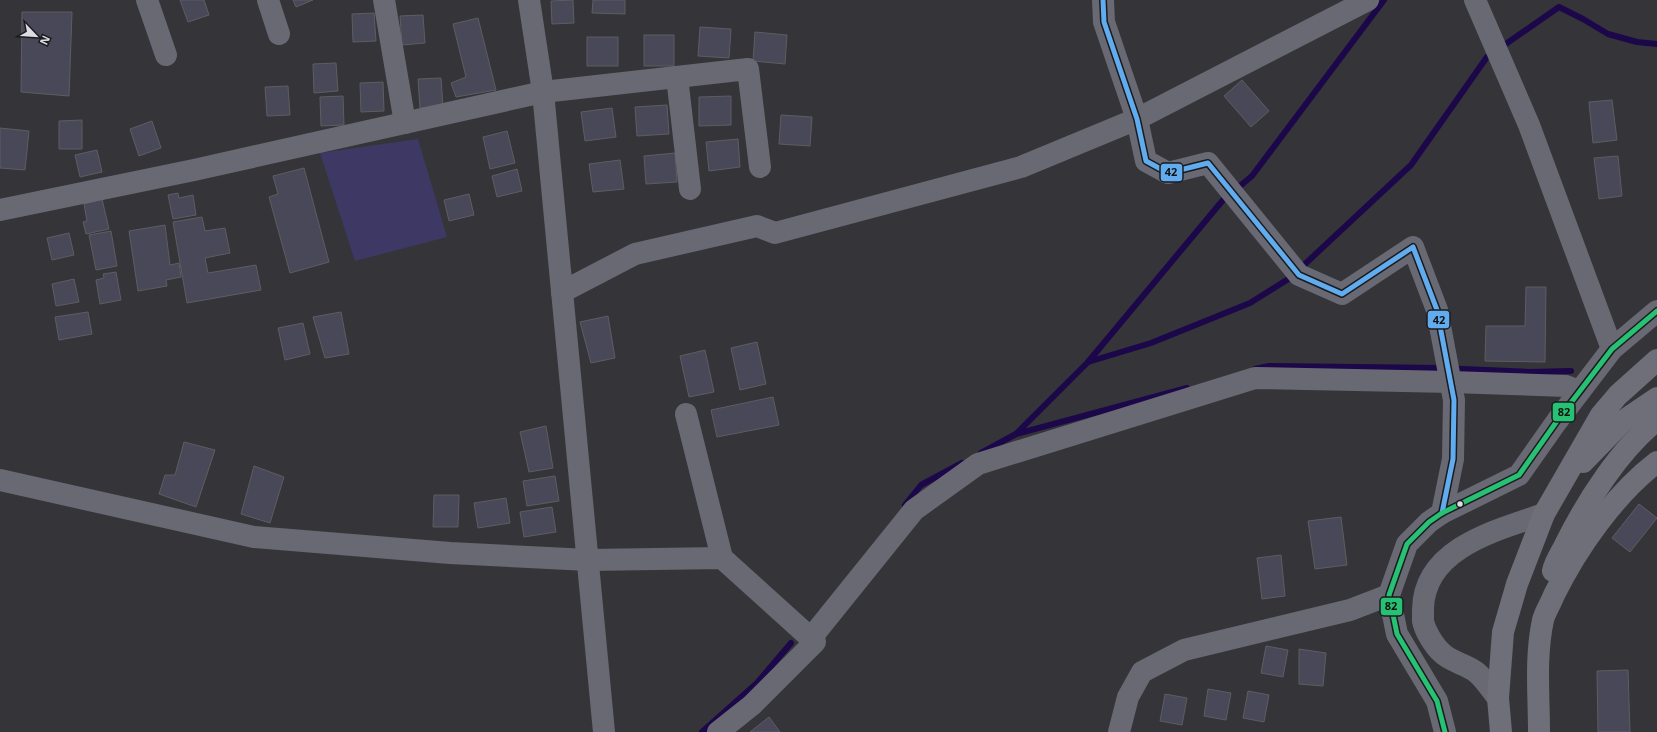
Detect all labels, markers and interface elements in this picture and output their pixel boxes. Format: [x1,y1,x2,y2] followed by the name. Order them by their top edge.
[16,16,56,56] north arrow
[37,33,54,48] text: N
[1160,163,1183,182] line badge: 42
[1165,164,1177,179] text: 42
[1427,310,1450,329] line badge: 42
[1433,312,1445,327] text: 42
[1552,402,1575,422] line badge: 82
[1558,404,1570,419] text: 82
[1455,499,1465,509] unlabelled marker
[1380,597,1403,616] line badge: 82
[1385,598,1397,613] text: 82

